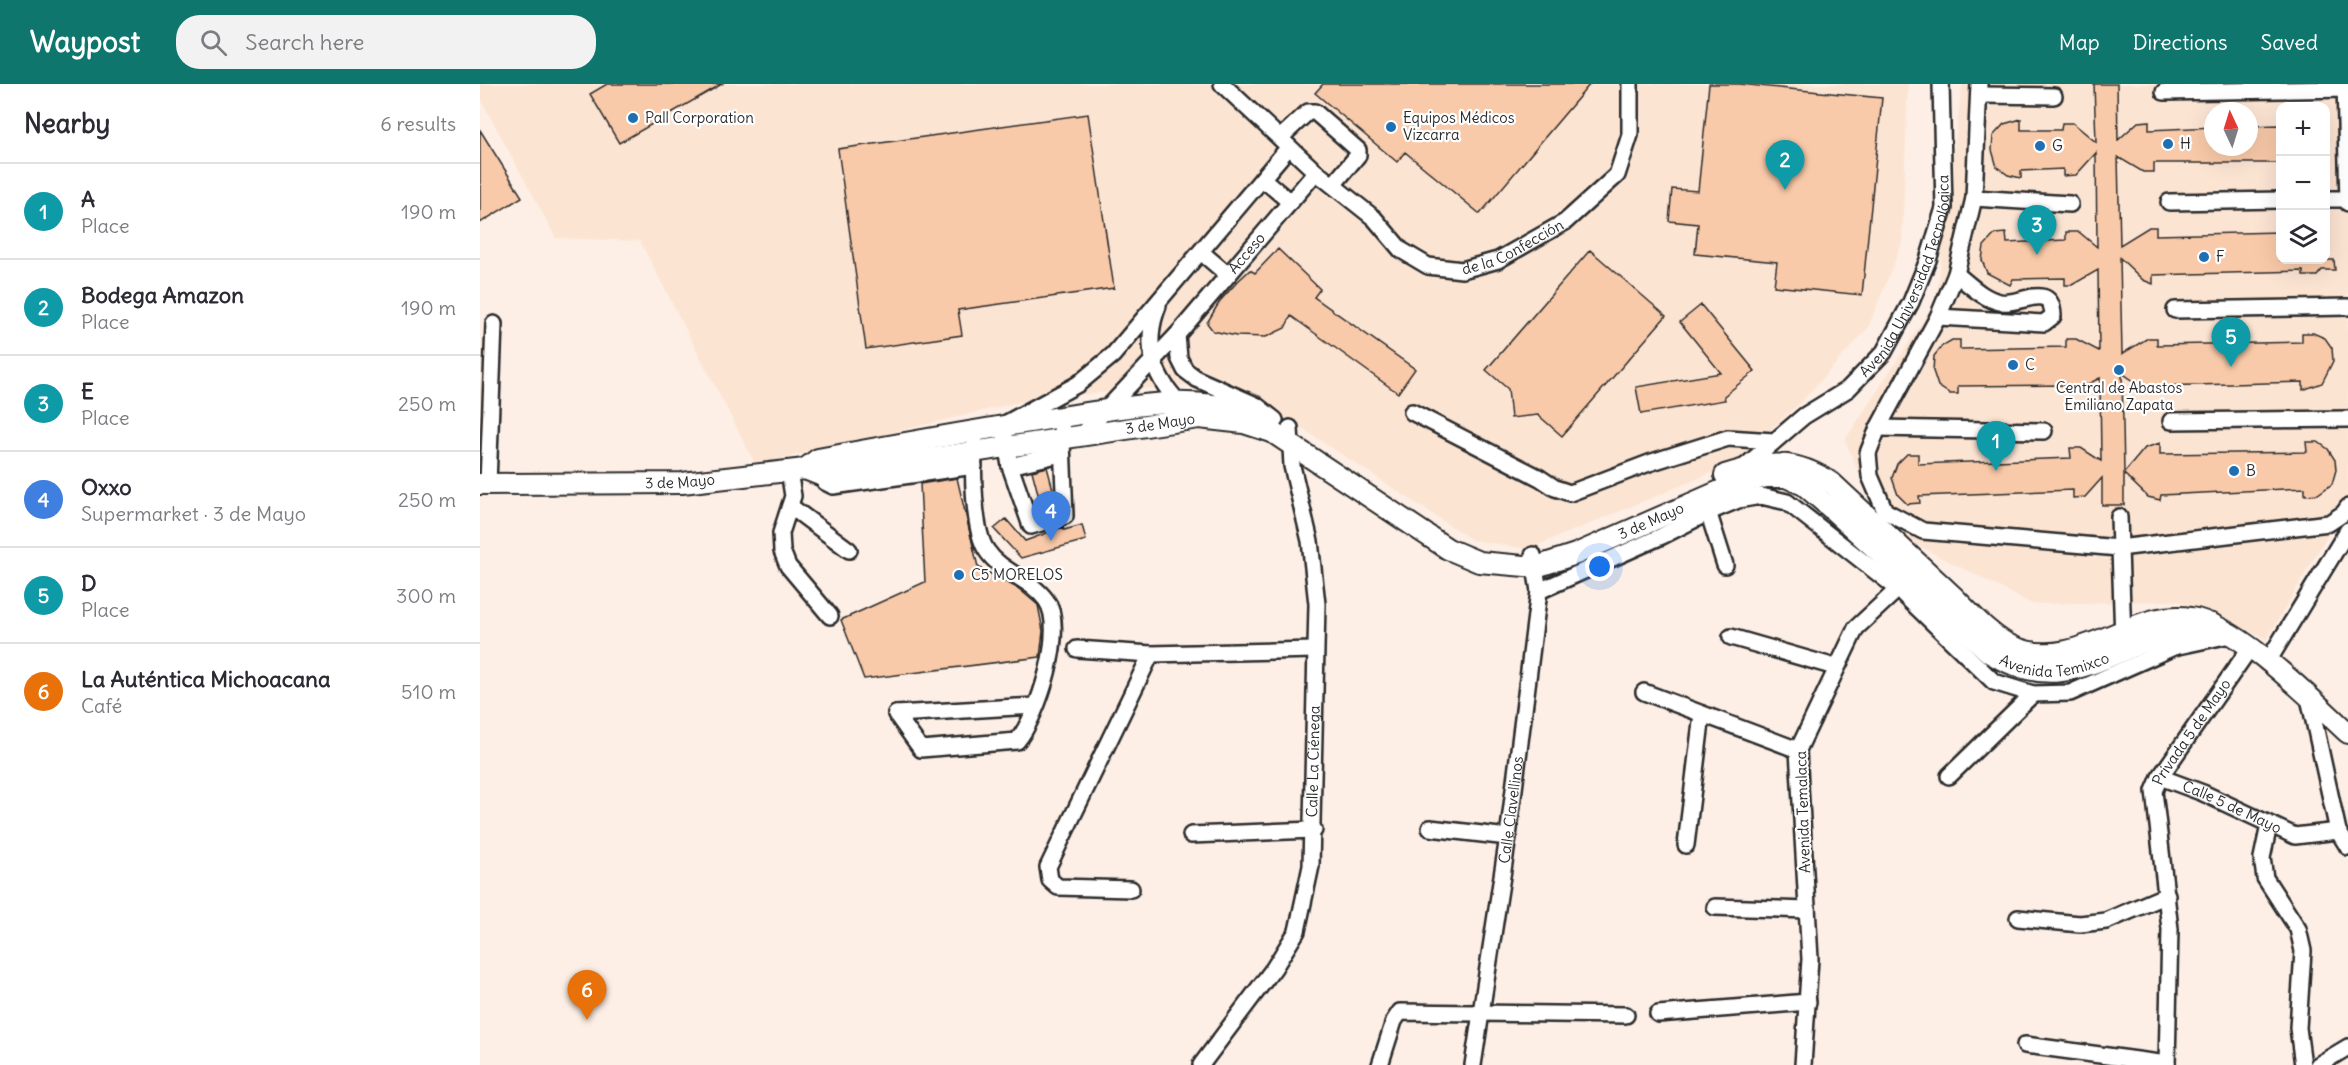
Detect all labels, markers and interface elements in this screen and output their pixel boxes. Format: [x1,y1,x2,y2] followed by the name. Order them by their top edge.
[176,15,596,69] search box
[30,24,140,60] text: Waypost
[197,26,230,59] icon: search
[245,28,364,56] text: Search here
[2059,29,2100,56] text: Map
[2133,29,2227,56] text: Directions
[2260,29,2318,56] text: Saved
[2204,102,2258,156] north arrow
[2276,102,2330,264] map controls
[2276,102,2330,156] button: +
[24,107,110,140] text: Nearby
[645,108,754,127] place label: Pall Corporation
[1403,108,1515,144] place label: Equipos Médicos Vizcarra
[380,111,456,136] text: 6 results
[626,111,640,125] marker: Pall Corporation
[1384,120,1398,134] marker: Equipos Médicos Vizcarra
[2180,134,2191,153] place label: H
[2052,136,2063,155] place label: G
[2161,137,2175,151] marker: H
[2033,139,2047,153] marker: G
[1766,141,1804,190] pin: 2
[2276,156,2330,210] button: −
[1855,174,1953,381] street label: Avenida Universidad Tecnológica
[81,185,95,213] text: A
[40,199,47,224] text: 1
[401,199,456,224] text: 190 m
[2018,206,2056,255] pin: 3
[2276,210,2330,264] button: layers
[81,213,129,238] text: Place
[1460,215,1567,279] street label: de la Confección
[1224,229,1269,277] street label: Acceso
[2216,247,2225,266] place label: F
[2197,250,2211,264] marker: F
[81,281,244,309] text: Bodega Amazon
[38,295,49,320] text: 2
[401,295,456,320] text: 190 m
[81,309,129,334] text: Place
[2212,318,2250,367] pin: 5
[2025,355,2035,374] place label: C
[2006,358,2020,372] marker: C
[2112,363,2126,377] marker: Central de Abastos Emiliano Zapata
[81,377,94,405] text: E
[2056,378,2182,414] place label: Central de Abastos Emiliano Zapata
[38,391,49,416] text: 3
[398,391,456,416] text: 250 m
[81,405,129,430] text: Place
[1124,409,1196,438] street label: 3 de Mayo
[1976,422,2016,471] pin: 1
[2246,461,2256,480] place label: B
[2227,464,2241,478] marker: B
[645,469,716,492] street label: 3 de Mayo
[81,473,132,501] text: Oxxo
[38,487,49,512] text: 4
[398,487,456,512] text: 250 m
[1032,492,1070,541] pin: 4
[1615,498,1687,543] street label: 3 de Mayo
[81,501,306,526] text: Supermarket · 3 de Mayo
[1585,552,1614,581] your location
[971,565,1063,584] place label: C5 MORELOS
[952,568,966,582] marker: C5 MORELOS
[81,569,97,597] text: D
[38,583,49,608] text: 5
[396,583,456,608] text: 300 m
[81,597,129,622] text: Place
[1996,648,2112,681] street label: Avenida Temixco
[81,665,331,693] text: La Auténtica Michoacana
[2148,675,2235,788] street label: Privada 5 de Mayo
[38,679,49,704] text: 6
[401,679,456,704] text: 510 m
[81,693,122,718] text: Café
[1302,705,1324,818] street label: Calle La Ciénega
[1791,750,1814,874] street label: Avenida Temalaca
[1494,755,1527,865] street label: Calle Clavellinos
[2180,776,2285,837] street label: Calle 5 de Mayo
[568,970,606,1020] pin: 6

